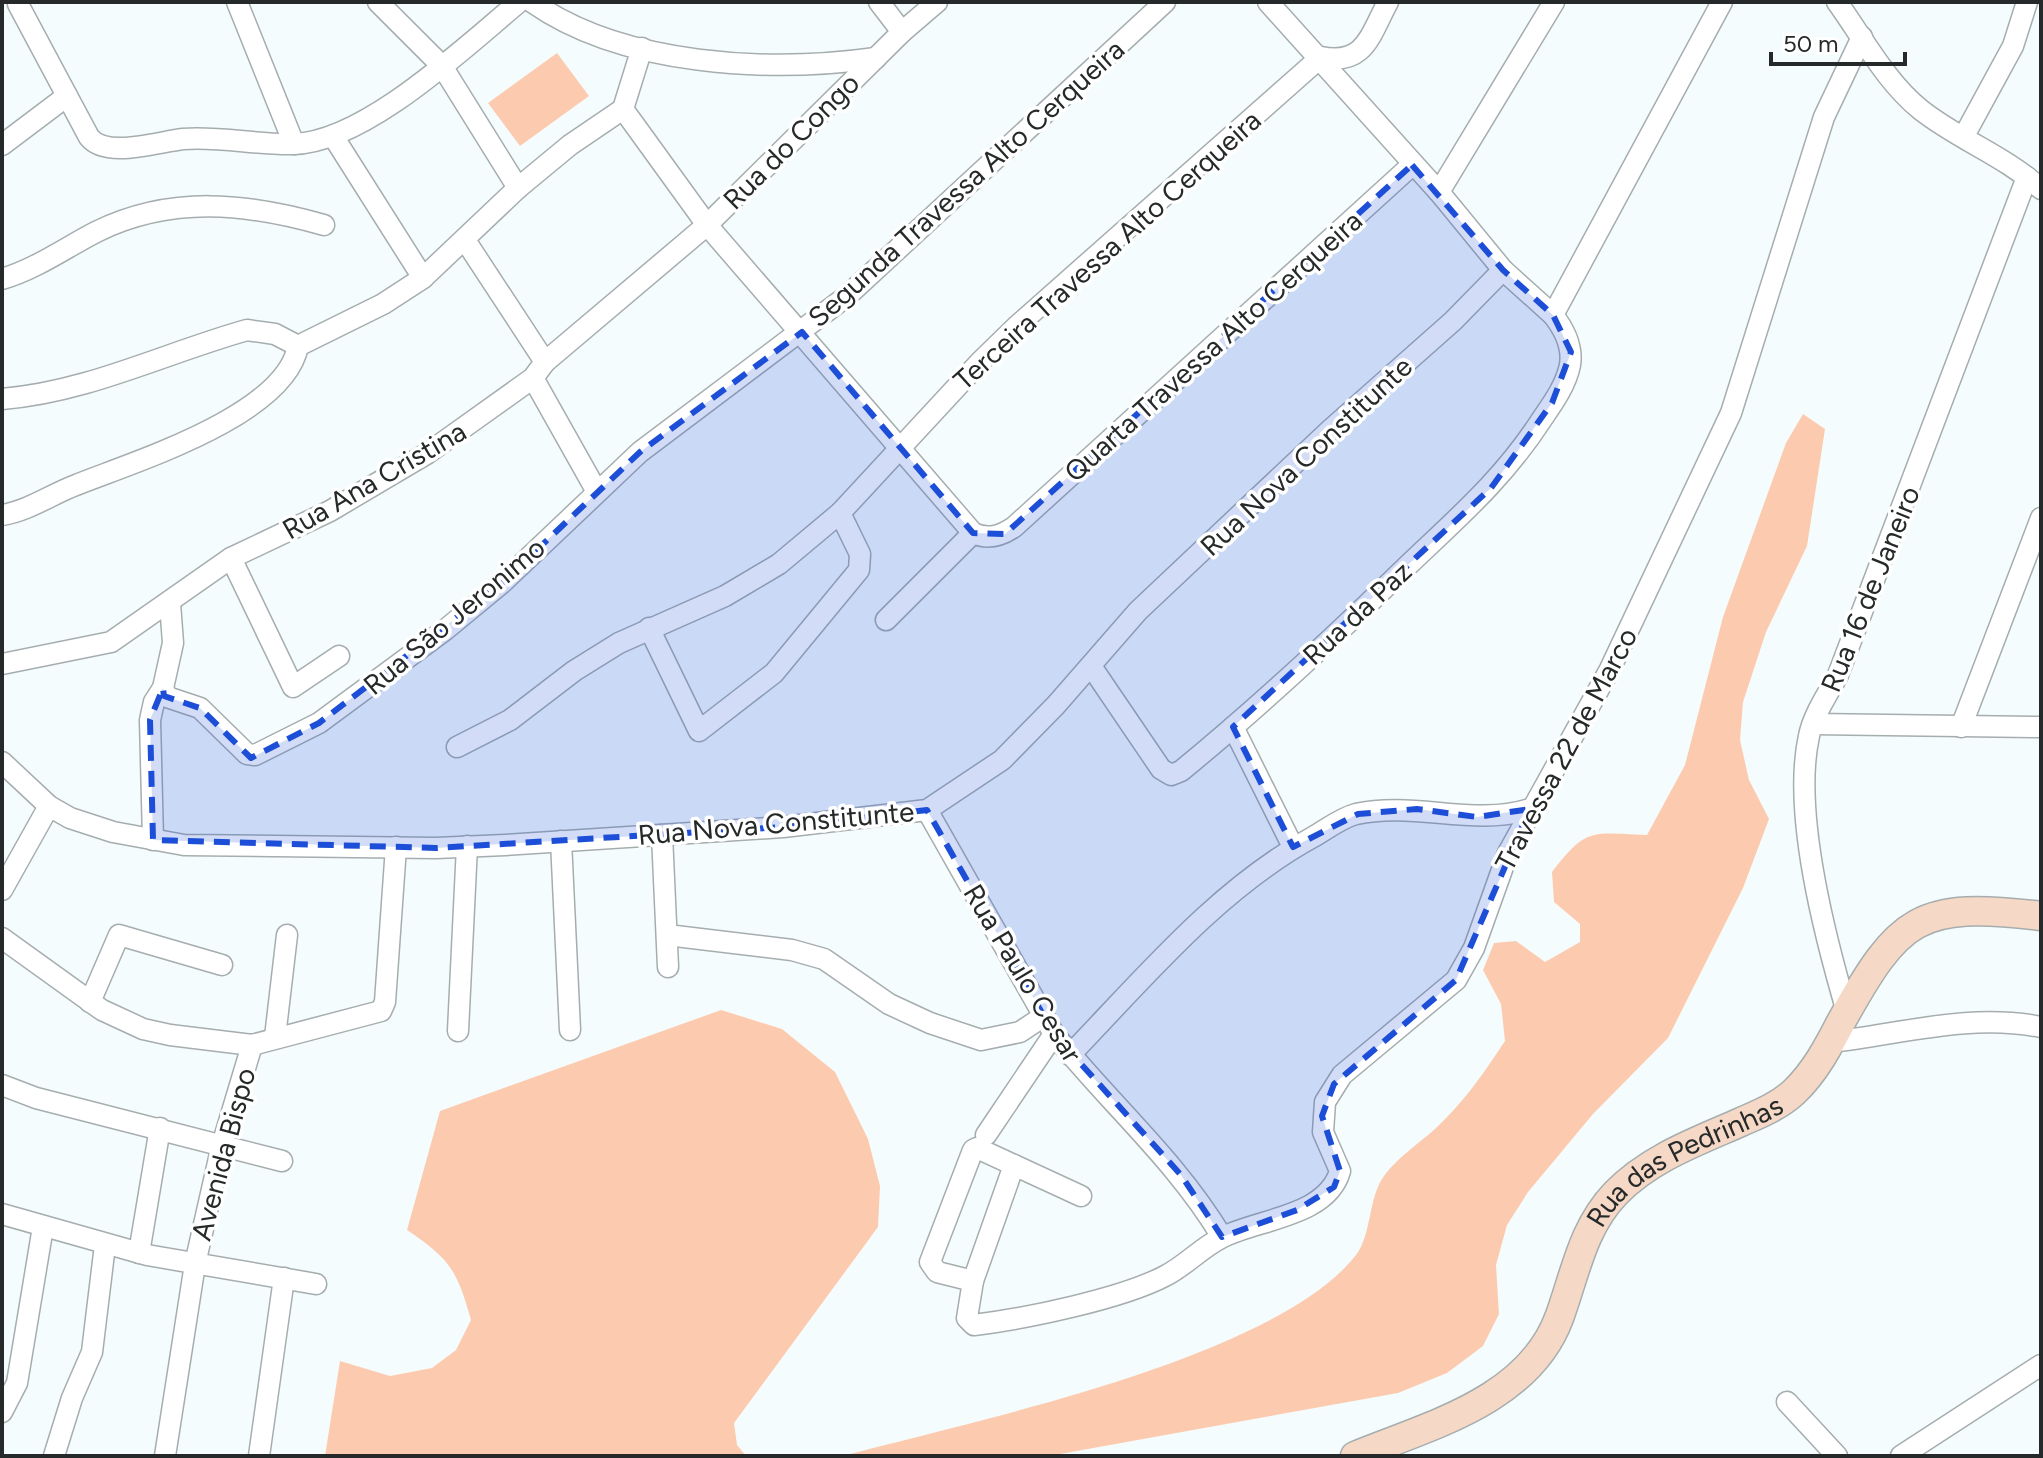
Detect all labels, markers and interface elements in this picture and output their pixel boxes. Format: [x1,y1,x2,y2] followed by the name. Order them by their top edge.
[1771,16,1905,66] scale bar
[1783,29,1839,58] text: 50 m
[801,32,1131,334] street label: Segunda Travessa Alto Cerqueira
[716,66,866,216] street label: Rua do Congo
[946,103,1268,397] street label: Terceira Travessa Alto Cerqueira
[1057,203,1369,489] street label: Quarta Travessa Alto Cerqueira
[1193,349,1419,563] street label: Rua Nova Constitunte
[276,414,472,546] street label: Rua Ana Cristina
[1813,481,1927,697] street label: Rua 16 de Janeiro
[356,530,552,702] street label: Rua São Jeronimo
[1296,554,1418,672] street label: Rua da Paz
[1488,622,1644,876] street label: Travessa 22 de Marco
[636,794,916,852] street label: Rua Nova Constitunte
[956,878,1090,1069] street label: Rua Paulo Cesar
[184,1064,262,1244] street label: Avenida Bispo
[1579,1088,1789,1233] street label: Rua das Pedrinhas

